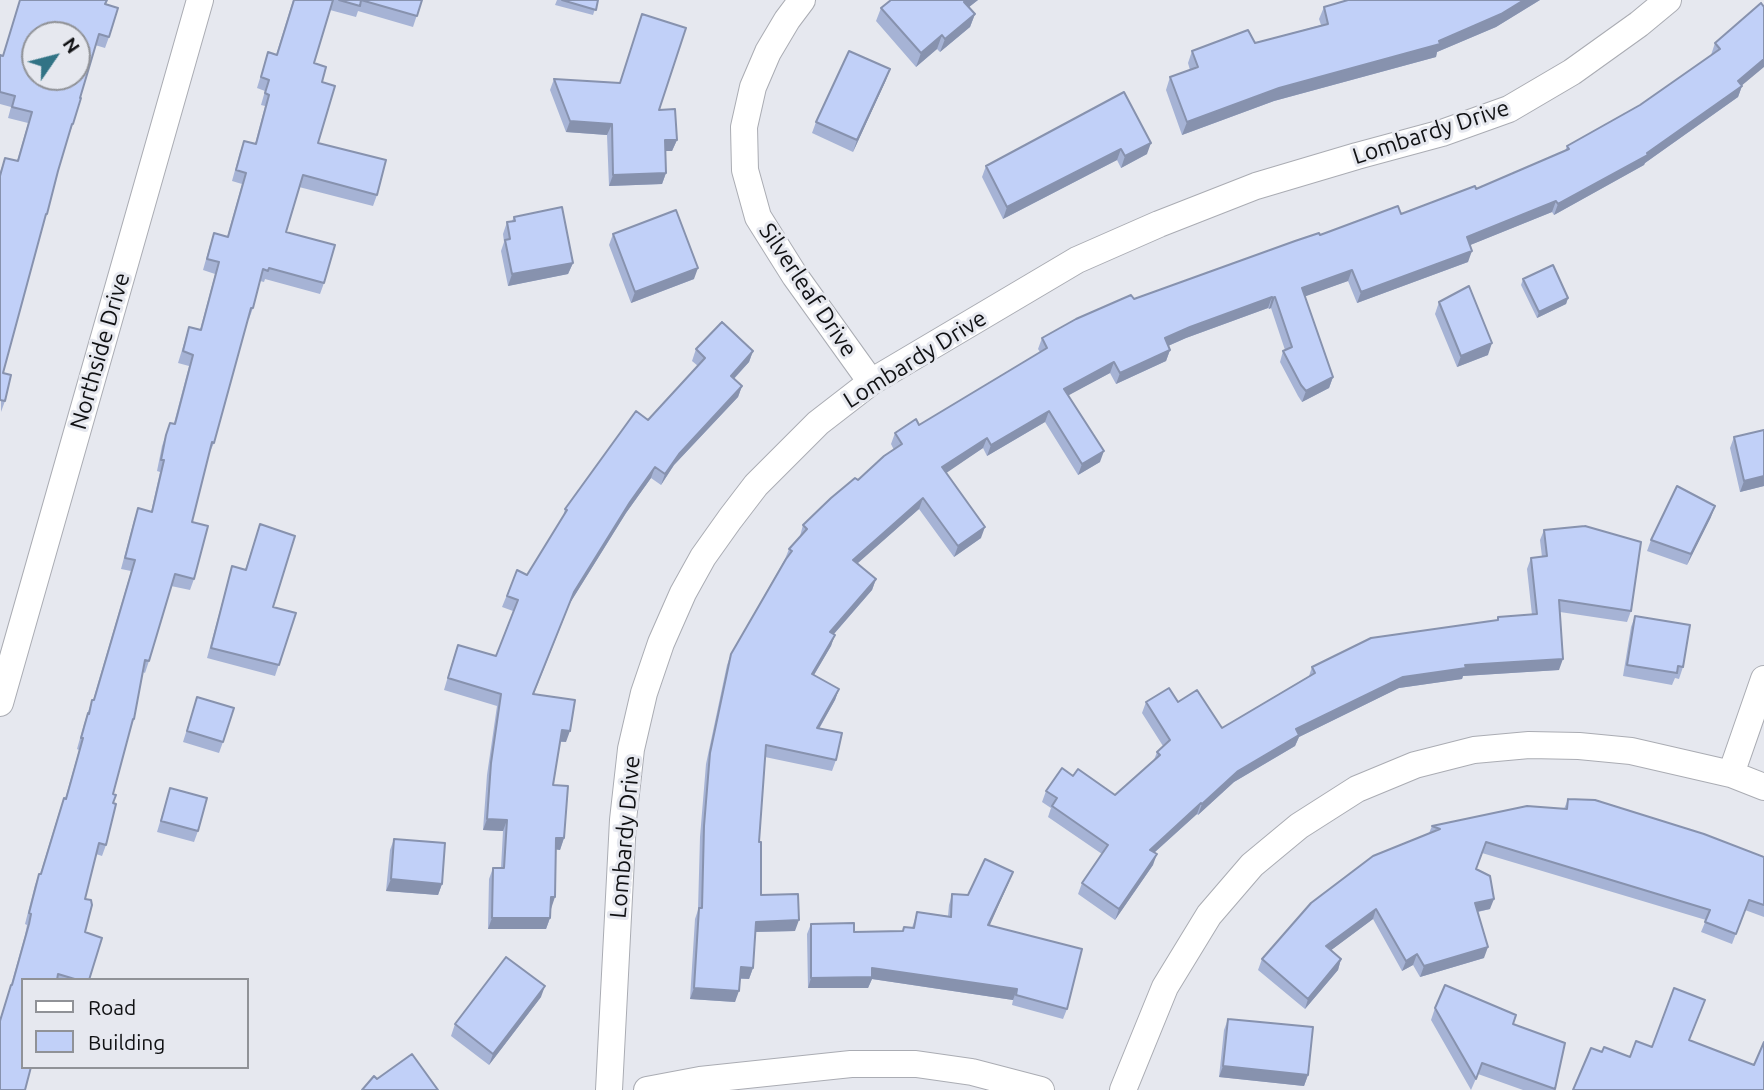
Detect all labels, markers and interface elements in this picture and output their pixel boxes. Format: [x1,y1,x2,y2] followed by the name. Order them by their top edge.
[21,21,91,91] north arrow
[58,33,85,57] text: N
[1349,94,1513,170] street label: Lombardy Drive
[753,218,863,362] street label: Silverleaf Drive
[64,269,136,433] street label: Northside Drive
[839,304,991,414] street label: Lombardy Drive
[604,755,646,919] street label: Lombardy Drive
[21,978,248,1069] legend
[88,995,136,1019] text: Road
[88,1030,165,1054] text: Building

